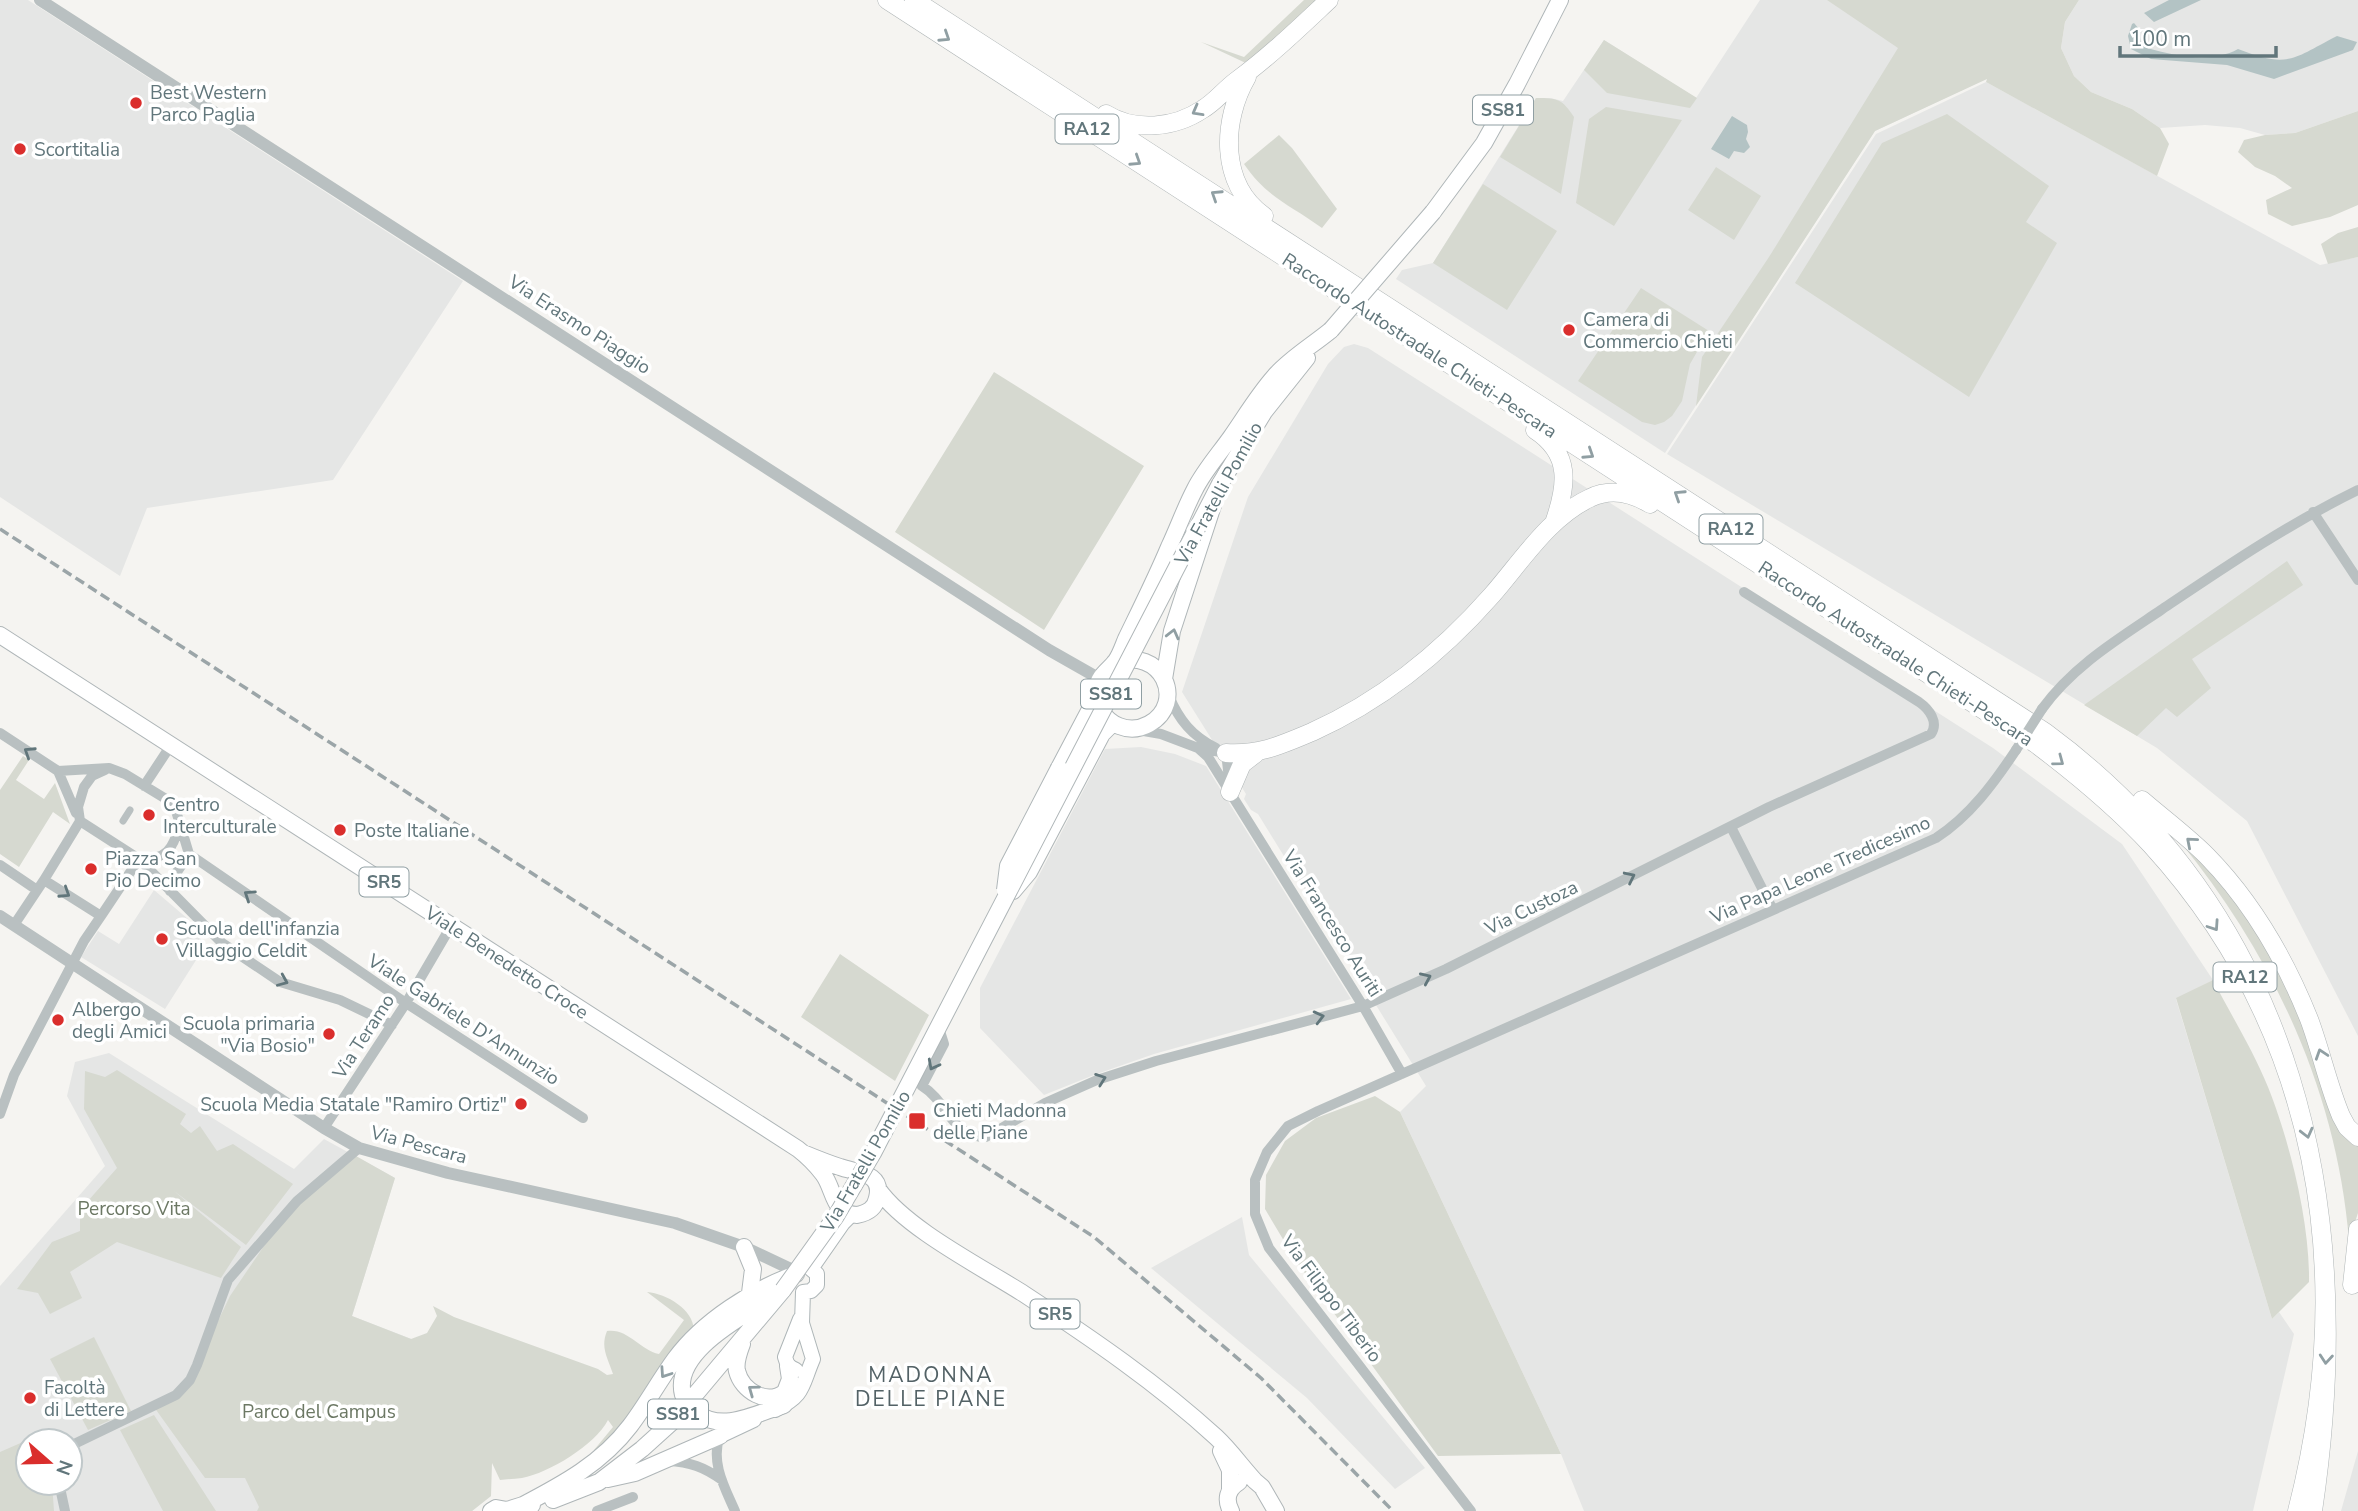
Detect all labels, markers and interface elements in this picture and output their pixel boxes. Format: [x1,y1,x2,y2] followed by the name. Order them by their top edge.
[2120,14,2276,58] scale bar
[2130,25,2191,53] text: 100 m
[937,29,950,42] one-way arrow
[150,80,267,128] place label: Best Western Parco Paglia
[128,95,144,111] marker: Best Western Parco Paglia
[1473,96,1533,124] road number: SS81
[1192,103,1205,116] one-way arrow
[1056,114,1118,144] road number: RA12
[34,137,120,163] place label: Scortitalia
[12,141,28,157] marker: Scortitalia
[1128,152,1141,165] one-way arrow
[1210,190,1223,203] one-way arrow
[1277,247,1562,445] street label: Raccordo Autostradale Chieti-Pescara
[502,268,656,381] street label: Via Erasmo Piaggio
[1583,307,1733,355] place label: Camera di Commercio Chieti
[1561,322,1577,338] marker: Camera di Commercio Chieti
[1168,417,1269,571] street label: Via Fratelli Pomilio
[1582,446,1595,459] one-way arrow
[1674,490,1687,503] one-way arrow
[1700,514,1762,544] road number: RA12
[1753,555,2038,753] street label: Raccordo Autostradale Chieti-Pescara
[1165,628,1179,640] one-way arrow
[1081,680,1141,708] road number: SS81
[24,748,37,760] one-way arrow
[2051,753,2064,766] one-way arrow
[163,792,277,840] place label: Centro Interculturale
[141,807,157,823] marker: Centro Interculturale
[1705,810,1934,931] street label: Via Papa Leone Tredicesimo
[354,818,469,844] place label: Poste Italiane
[332,822,348,838] marker: Poste Italiane
[2187,838,2200,850] one-way arrow
[1276,844,1388,1002] street label: Via Francesco Auriti
[105,846,201,894] place label: Piazza San Pio Decimo
[83,861,99,877] marker: Piazza San Pio Decimo
[360,868,408,897] road number: SR5
[1623,872,1635,886] one-way arrow
[1480,874,1582,942] street label: Via Custoza
[57,884,70,897] one-way arrow
[244,891,257,903] one-way arrow
[419,900,593,1026] street label: Viale Benedetto Croce
[175,916,340,964] place label: Scuola dell'infanzia Villaggio Celdit
[2206,918,2218,931] one-way arrow
[154,931,170,947] marker: Scuola dell'infanzia Villaggio Celdit
[362,947,564,1092] street label: Viale Gabriele D'Annunzio
[2214,962,2276,992] road number: RA12
[1418,972,1431,986] one-way arrow
[276,973,288,987] one-way arrow
[326,989,401,1085] street label: Via Teramo
[72,997,167,1045] place label: Albergo degli Amici
[183,1011,315,1059] place label: Scuola primaria "Via Bosio"
[1313,1011,1325,1025] one-way arrow
[50,1012,66,1028] marker: Albergo degli Amici
[321,1026,337,1042] marker: Scuola primaria "Via Bosio"
[2315,1049,2329,1061] one-way arrow
[927,1058,941,1070] one-way arrow
[1094,1074,1106,1088] one-way arrow
[814,1086,917,1238] street label: Via Fratelli Pomilio
[200,1092,507,1118] place label: Scuola Media Statale "Ramiro Ortiz"
[513,1096,529,1112] marker: Scuola Media Statale "Ramiro Ortiz"
[933,1098,1067,1146] place label: Chieti Madonna delle Piane
[907,1111,927,1131] marker: Chieti Madonna delle Piane
[367,1119,470,1170] street label: Via Pescara
[2298,1127,2313,1139] one-way arrow
[77,1196,191,1222] park label: Percorso Vita
[1274,1229,1388,1368] street label: Via Filippo Tiberio
[1030,1300,1080,1329] road number: SR5
[2319,1353,2334,1364] one-way arrow
[855,1361,1007,1413] district label: MADONNA DELLE PIANE
[661,1365,674,1378] one-way arrow
[44,1375,125,1423] place label: Facoltà di Lettere
[748,1386,761,1398] one-way arrow
[22,1390,38,1406] marker: Facoltà di Lettere
[242,1399,396,1425] park label: Parco del Campus
[648,1400,708,1428] road number: SS81
[14,1427,84,1497] north arrow
[49,1456,79,1479] text: N

